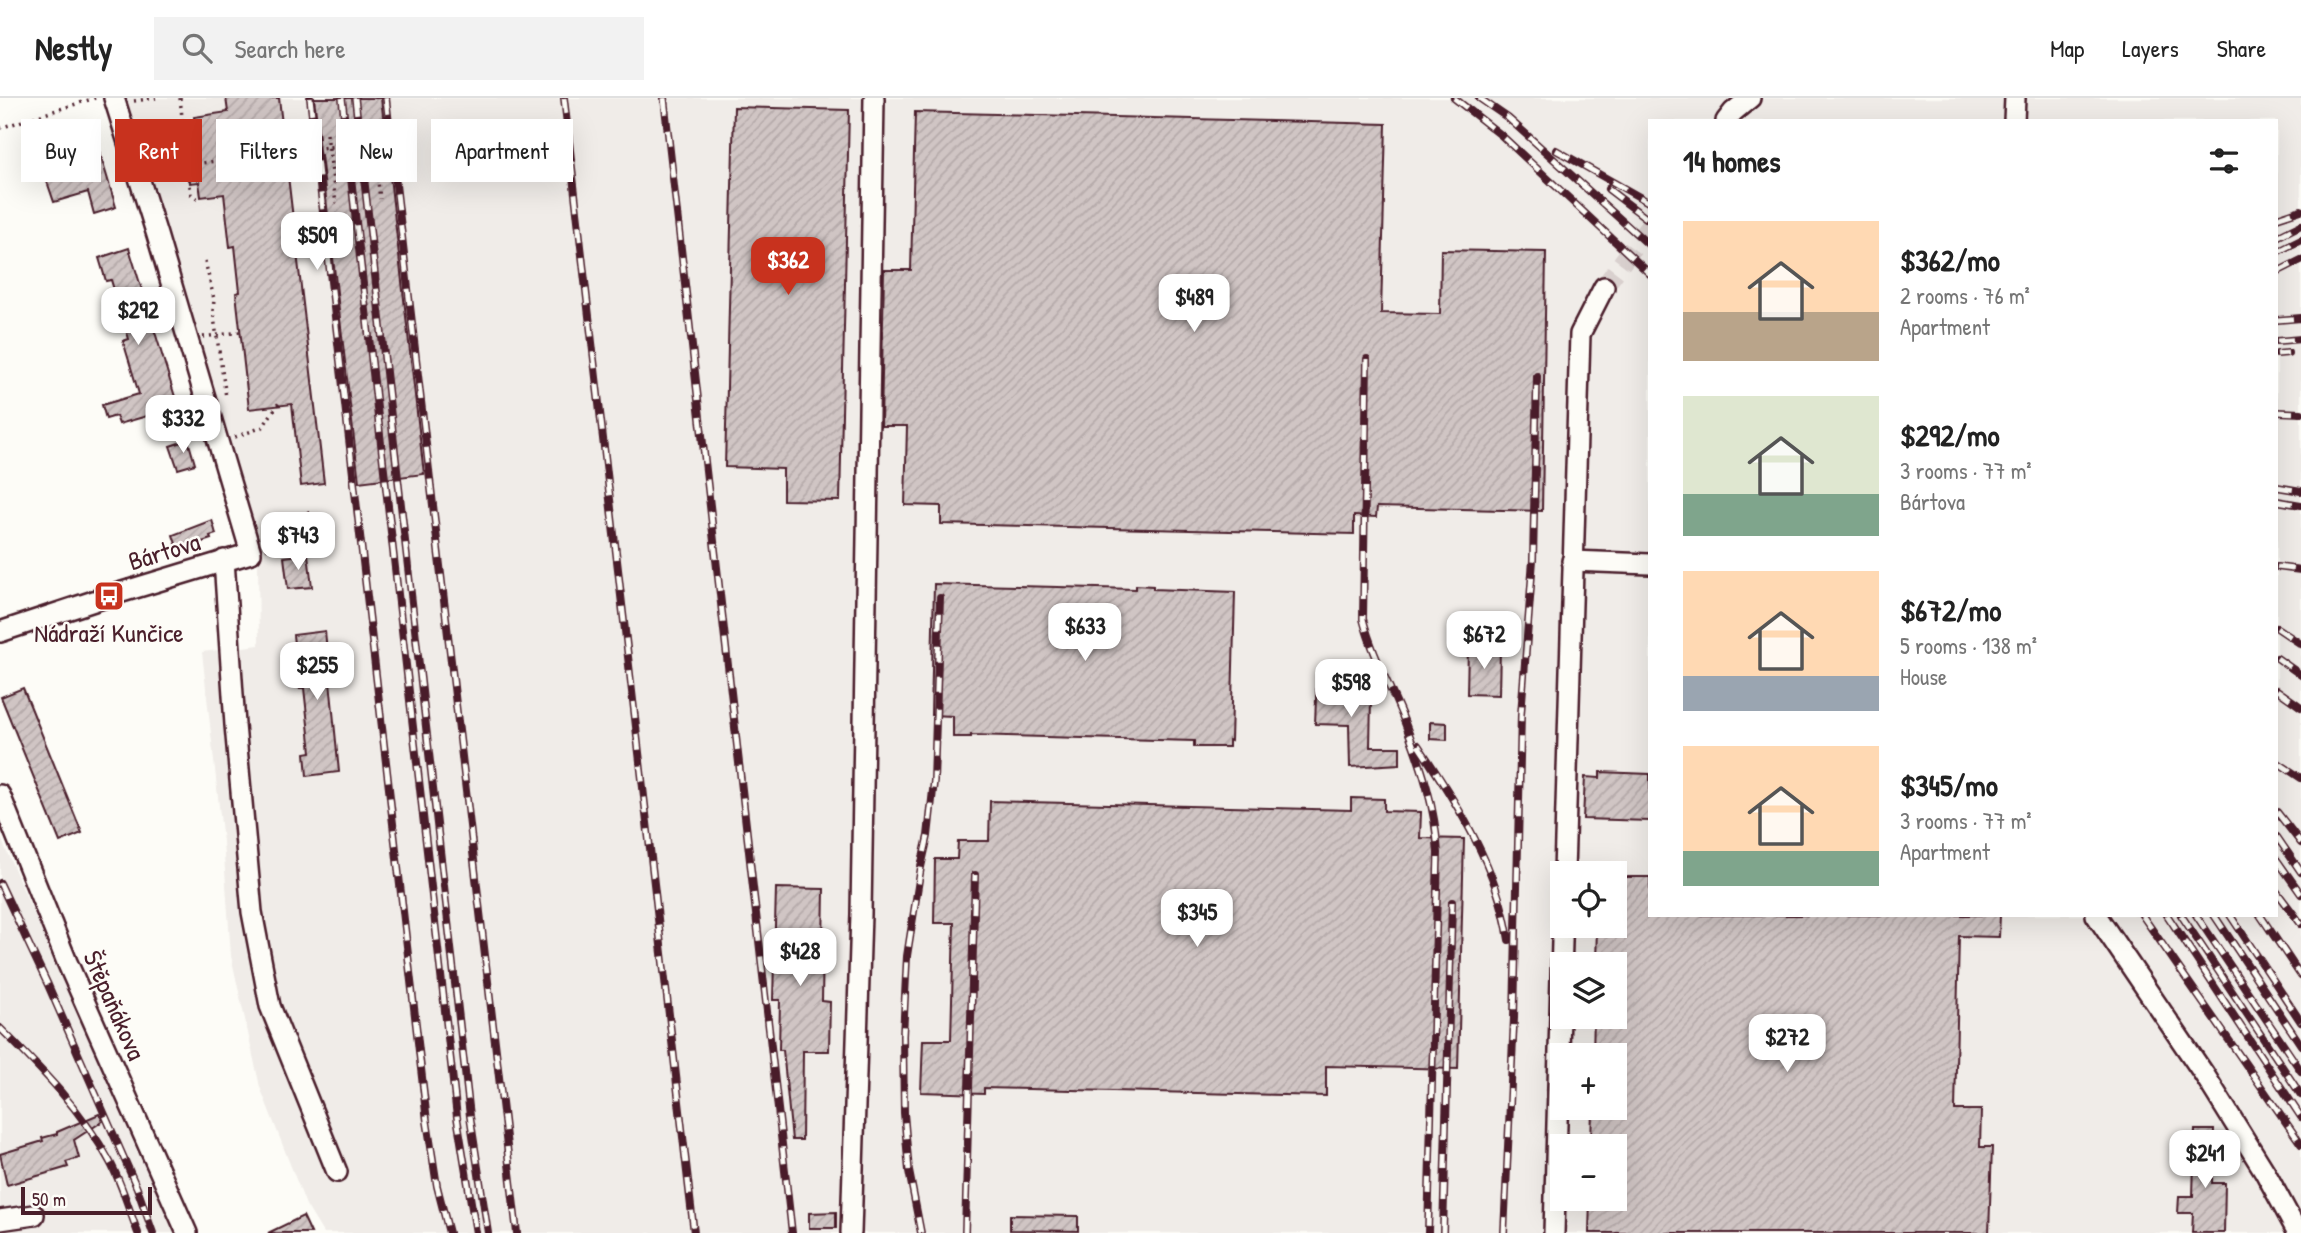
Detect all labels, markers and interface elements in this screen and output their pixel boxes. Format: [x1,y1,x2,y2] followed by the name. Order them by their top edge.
[154,17,644,80] search box
[35,26,112,70] text: Nestly
[178,29,216,67] icon: search
[234,31,346,66] text: Search here
[2050,32,2084,64] text: Map
[2122,32,2179,64] text: Layers
[2217,32,2266,64] text: Share
[21,119,101,182] chip: Buy
[115,119,202,182] chip: Rent
[216,119,322,182] chip: Filters
[336,119,417,182] chip: New
[431,119,573,182] chip: Apartment
[1683,141,1781,181] text: 14 homes
[2205,142,2243,180] icon: filters
[276,212,358,272] pin: $509
[297,219,337,250] text: $509
[747,238,829,297] pin: $362
[1900,240,2000,280] text: $362/mo
[767,244,809,275] text: $362
[1739,249,1823,333] icon: home
[1153,274,1235,334] pin: $489
[1900,280,2030,311] text: 2 rooms · 76 m²
[1175,281,1213,312] text: $489
[97,288,179,347] pin: $292
[117,294,159,325] text: $292
[1900,311,1990,342] text: Apartment
[142,396,224,455] pin: $332
[161,402,205,433] text: $332
[1900,415,1999,455] text: $292/mo
[1739,424,1823,508] icon: home
[1900,455,2032,486] text: 3 rooms · 77 m²
[1900,486,1965,517] text: Bártova
[257,512,339,572] pin: $743
[277,519,319,550] text: $743
[124,524,204,578] street label: Bártova
[92,579,126,613] bus stop icon: Nádraží Kunčice
[1900,590,2001,630] text: $672/mo
[1739,599,1823,683] icon: home
[1044,603,1126,663] pin: $633
[1064,610,1106,641] text: $633
[1443,612,1525,671] pin: $672
[34,615,184,650] place label: Nádraží Kunčice
[1463,618,1506,649] text: $672
[1900,630,2037,661] text: 5 rooms · 138 m²
[276,642,358,702] pin: $255
[296,649,338,680] text: $255
[1310,660,1392,719] pin: $598
[1900,661,1947,692] text: House
[1331,666,1371,697] text: $598
[1900,765,1998,805] text: $345/mo
[1739,774,1823,858] icon: home
[1900,805,2032,836] text: 3 rooms · 77 m²
[1900,836,1990,867] text: Apartment
[1550,861,1627,1211] map controls
[1550,861,1627,938] button: locate
[1156,890,1238,949] pin: $345
[1177,896,1217,927] text: $345
[759,928,841,988] pin: $428
[779,935,821,966] text: $428
[75,945,155,1065] street label: Štěpaňákova
[1550,952,1627,1029] button: layers
[1746,1014,1828,1074] pin: $272
[1765,1021,1809,1052] text: $272
[1550,1043,1627,1120] button: +
[2164,1130,2246,1190] pin: $241
[1550,1134,1627,1211] button: −
[2185,1137,2225,1168] text: $241
[21,1184,152,1216] scale bar
[32,1186,66,1212] text: 50 m

